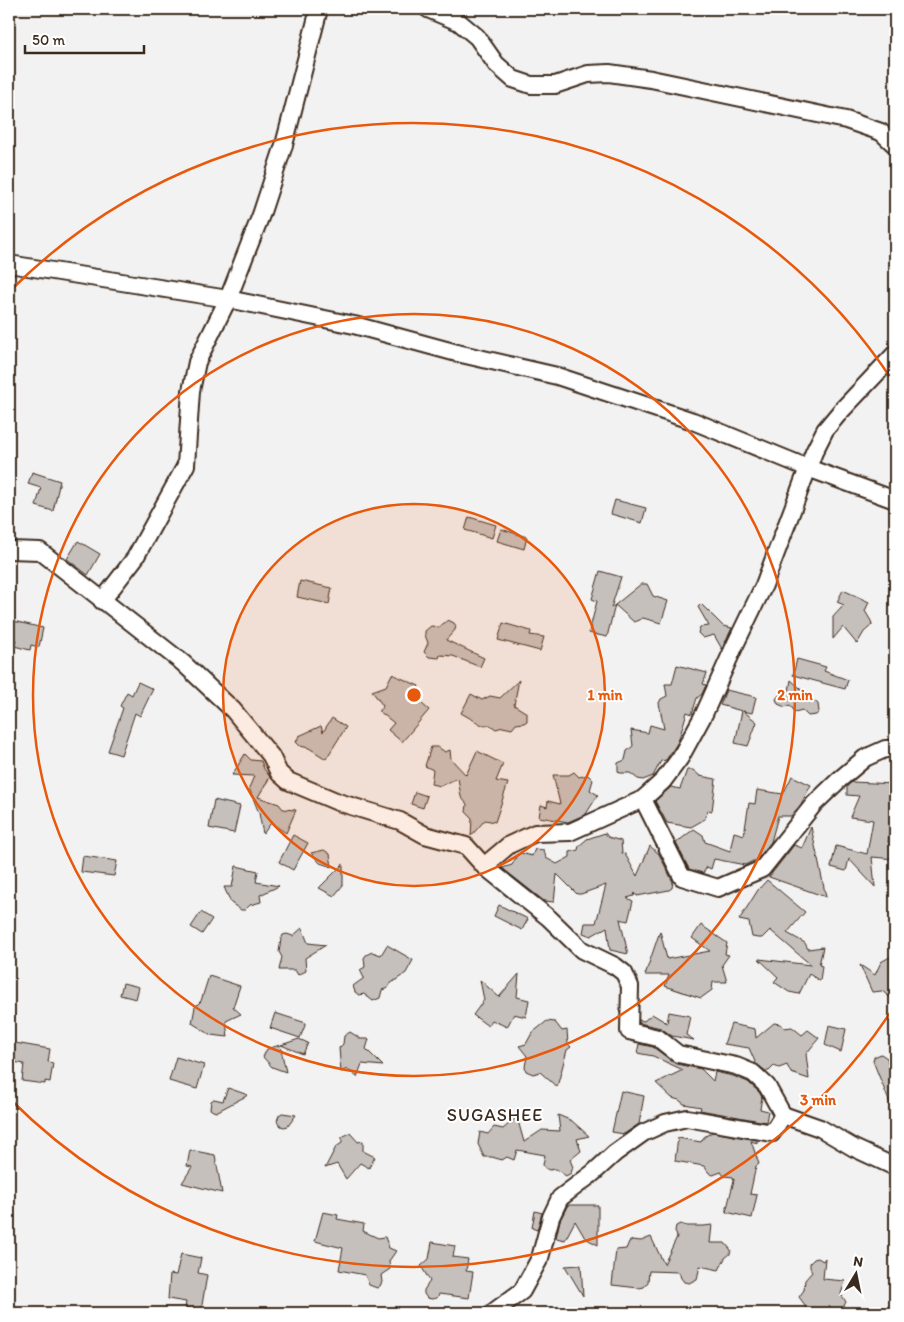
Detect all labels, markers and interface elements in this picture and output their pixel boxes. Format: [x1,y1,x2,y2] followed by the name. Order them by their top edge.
[25,22,144,54] scale bar
[32,31,65,49] text: 50 m
[405,686,423,704] centre of rings
[588,686,623,704] text: 1 min
[777,686,814,704] text: 2 min
[800,1091,837,1109] text: 3 min
[447,1104,543,1126] district label: SUGASHEE
[832,1250,882,1300] north arrow
[852,1252,864,1271] text: N

